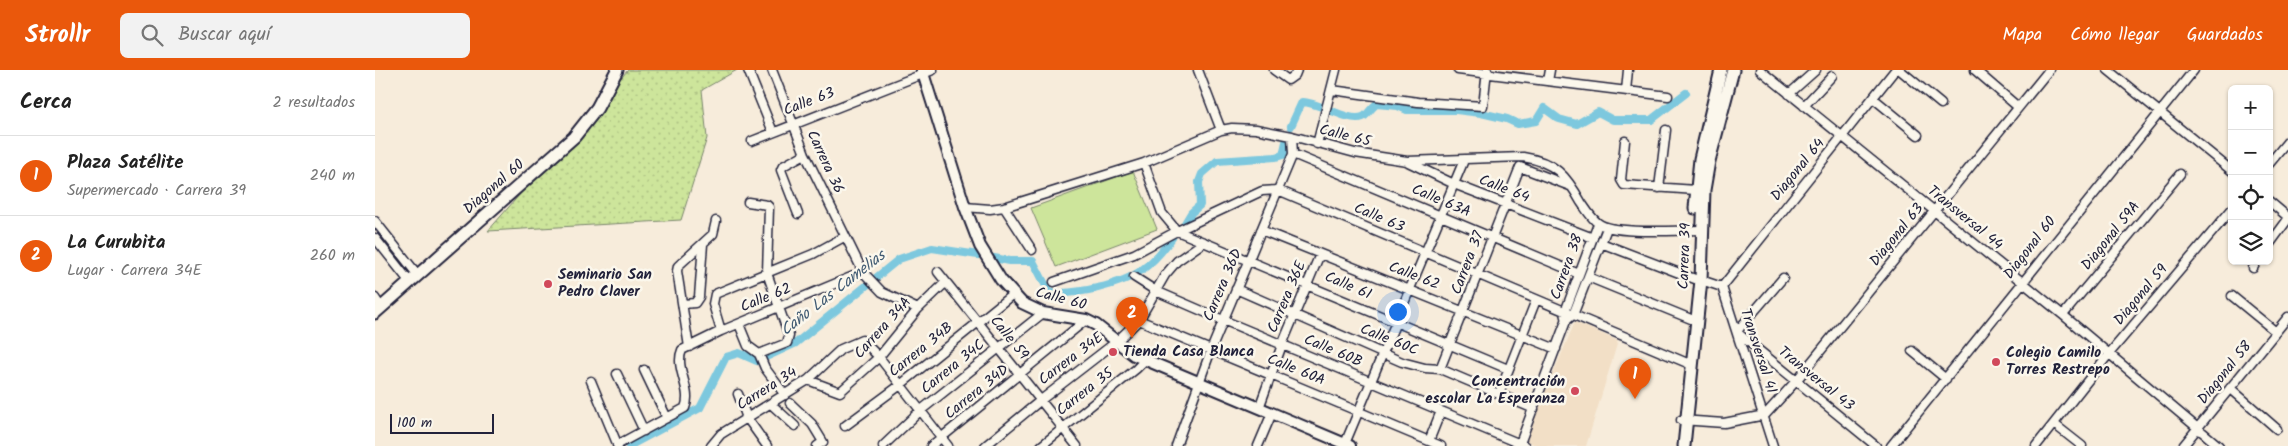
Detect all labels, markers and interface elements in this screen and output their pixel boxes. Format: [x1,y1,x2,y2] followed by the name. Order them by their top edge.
[120,13,470,58] search box
[25,16,90,55] text: Strollr
[178,20,270,50] text: Buscar aquí
[138,21,166,49] icon: search
[2003,21,2042,50] text: Mapa
[2070,21,2159,50] text: Cómo llegar
[2187,21,2263,50] text: Guardados
[780,81,838,123] street label: Calle 63
[2228,85,2273,265] map controls
[2228,85,2273,130] button: +
[20,86,72,119] text: Cerca
[273,90,355,115] text: 2 resultados
[1317,118,1374,154] street label: Calle 65
[800,126,850,198] street label: Carrera 36
[2228,130,2273,175] button: −
[1765,133,1831,207] street label: Diagonal 64
[67,148,184,178] text: Plaza Satélite
[458,153,530,221] street label: Diagonal 60
[34,163,38,188] text: 1
[310,163,355,188] text: 240 m
[1475,168,1533,210] street label: Calle 64
[2228,175,2273,220] button: locate
[67,178,246,203] text: Supermercado · Carrera 39
[1408,178,1474,224] street label: Calle 63A
[1922,180,2008,256] street label: Transversal 44
[2075,196,2147,276] street label: Diagonal 59A
[1350,197,1408,240] street label: Calle 63
[1864,198,1930,272] street label: Diagonal 63
[1998,211,2063,285] street label: Diagonal 60
[2228,220,2273,265] button: layers
[1672,222,1698,290] street label: Carrera 39
[1445,227,1491,298] street label: Carrera 37
[67,228,165,258] text: La Curubita
[1544,230,1590,303] street label: Carrera 38
[775,242,893,342] water label: Caño Las Camelias
[31,243,41,268] text: 2
[310,243,355,268] text: 260 m
[1197,244,1249,325] street label: Carrera 36D
[1385,255,1443,297] street label: Calle 62
[1261,256,1313,337] street label: Carrera 36E
[67,258,202,283] text: Lugar · Carrera 34E
[2108,258,2175,331] street label: Diagonal 59
[558,263,652,304] place label: Seminario San Pedro Claver
[1321,265,1376,307] street label: Calle 61
[737,277,795,319] street label: Calle 62
[542,278,554,290] marker: Seminario San Pedro Claver
[1033,281,1090,317] street label: Calle 60
[848,291,918,365] street label: Carrera 34A
[1116,297,1148,338] pin: 2
[1385,299,1411,325] your location
[1733,305,1783,397] street label: Transversal 41
[983,310,1035,366] street label: Calle 59
[883,316,959,384] street label: Carrera 34B
[1356,317,1422,363] street label: Calle 60C
[1033,326,1110,392] street label: Carrera 34E
[1300,328,1366,374] street label: Calle 60B
[916,334,990,400] street label: Carrera 34C
[2192,335,2259,410] street label: Diagonal 58
[1123,340,1254,364] place label: Tienda Casa Blanca
[1773,341,1860,418] street label: Transversal 43
[2006,341,2110,382] place label: Colegio Camilo Torres Restrepo
[1107,346,1119,358] marker: Tienda Casa Blanca
[1263,347,1329,393] street label: Calle 60A
[1990,356,2002,368] marker: Colegio Camilo Torres Restrepo
[939,358,1015,426] street label: Carrera 34D
[1619,358,1651,399] pin: 1
[732,361,802,417] street label: Carrera 34
[1051,361,1120,422] street label: Carrera 35
[1425,370,1565,411] place label: Concentración escolar La Esperanza
[1569,385,1581,397] marker: Concentración escolar La Esperanza
[390,411,494,434] scale bar
[397,412,432,434] text: 100 m

